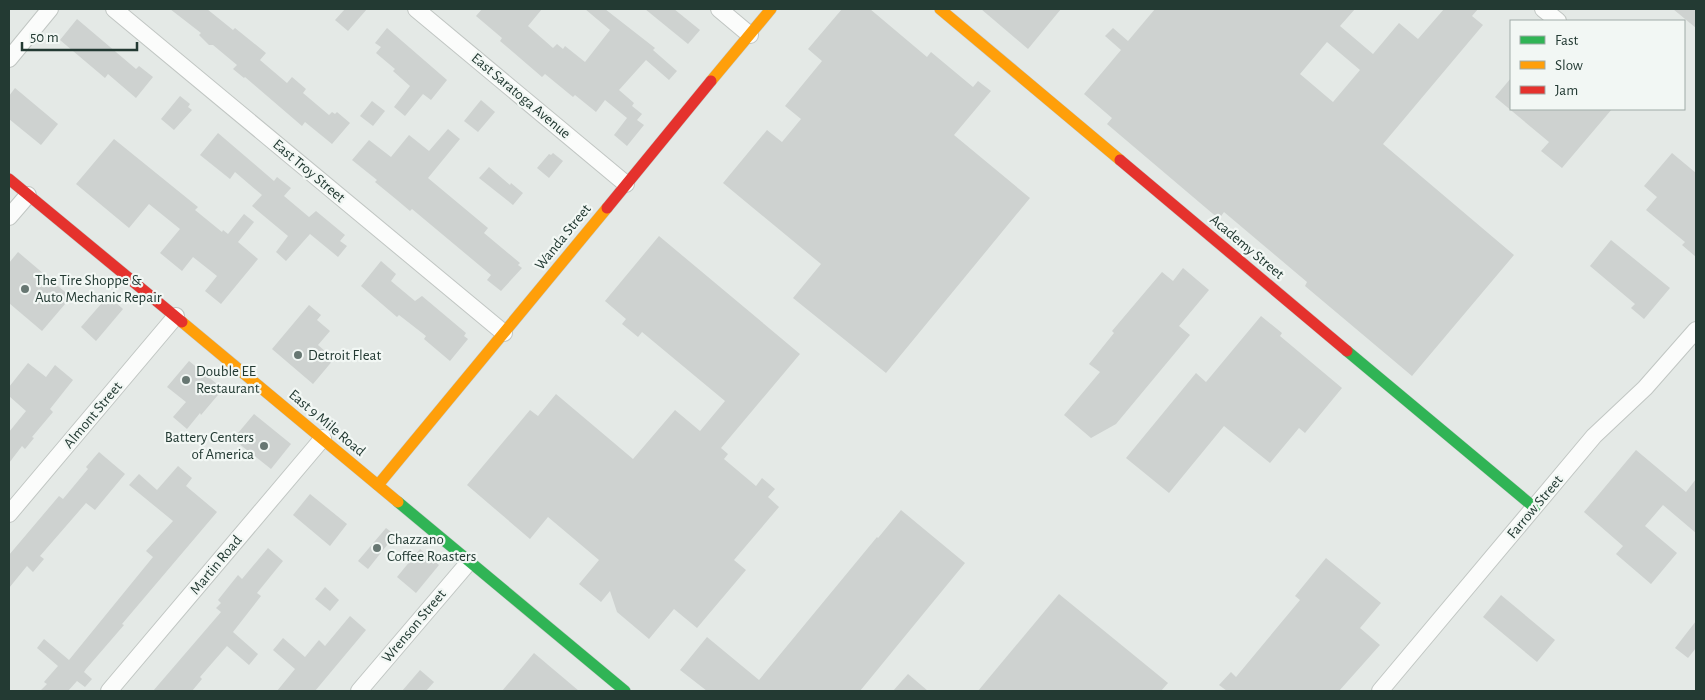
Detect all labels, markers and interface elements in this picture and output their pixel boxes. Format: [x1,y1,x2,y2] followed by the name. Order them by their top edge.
[22,20,138,52] scale bar
[1510,20,1685,110] legend
[30,30,59,45] text: 50 m
[1555,33,1579,48] text: Fast
[469,50,573,142] street label: East Saratoga Avenue
[1555,58,1583,73] text: Slow
[1555,83,1578,98] text: Jam
[270,137,348,206] street label: East Troy Street
[532,201,594,273] street label: Wanda Street
[1207,212,1287,282] street label: Academy Street
[35,273,162,305] place label: The Tire Shoppe & Auto Mechanic Repair
[19,283,31,295] marker: The Tire Shoppe & Auto Mechanic Repair
[308,348,382,363] place label: Detroit Fleat
[292,349,304,361] marker: Detroit Fleat
[196,364,260,396] place label: Double EE Restaurant
[180,374,192,386] marker: Double EE Restaurant
[61,379,125,451] street label: Almont Street
[286,387,368,459] street label: East 9 Mile Road
[165,430,254,462] place label: Battery Centers of America
[258,440,270,452] marker: Battery Centers of America
[1504,472,1566,542] street label: Farrow Street
[387,532,476,564] place label: Chazzano Coffee Roasters
[187,533,245,597] street label: Martin Road
[371,542,383,554] marker: Chazzano Coffee Roasters
[379,586,449,665] street label: Wrenson Street

